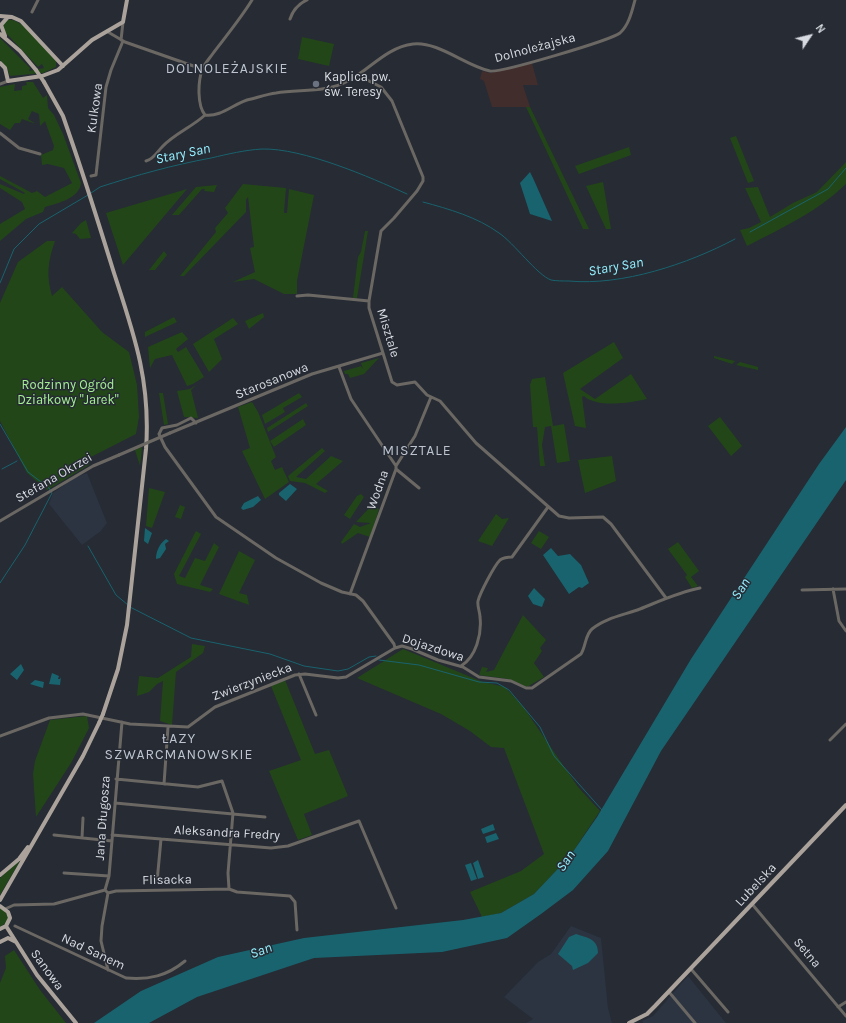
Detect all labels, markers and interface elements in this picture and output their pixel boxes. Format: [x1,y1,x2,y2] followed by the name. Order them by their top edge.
[790,16,830,56] north arrow
[813,22,828,36] text: N
[493,30,577,66] street label: Dolnoleżajska
[166,61,288,77] district label: DOLNOLEŻAJSKIE
[324,69,390,100] place label: Kaplica pw. św. Teresy
[311,79,321,89] marker: Kaplica pw. św. Teresy
[84,82,106,134] street label: Kulkowa
[154,140,212,168] water label: Stary San
[587,254,645,280] water label: Stary San
[373,307,403,359] street label: Misztale
[233,359,311,403] street label: Starosanowa
[17,377,119,408] park label: Rodzinny Ogród Działkowy "Jarek"
[382,443,452,459] district label: MISZTALE
[13,450,95,506] street label: Stefana Okrzei
[364,468,392,512] street label: Wodna
[728,575,754,603] water label: San
[400,631,466,665] street label: Dojazdowa
[210,660,294,704] street label: Zwierzyniecka
[105,731,253,764] district label: ŁAZY SZWARCMANOWSKIE
[92,775,114,861] street label: Jana Długosza
[174,822,280,844] street label: Aleksandra Fredry
[553,847,579,875] water label: San
[732,860,780,910] street label: Lubelska
[142,872,192,888] street label: Flisacka
[59,930,127,974] street label: Nad Sanem
[790,935,824,971] street label: Setna
[248,939,274,963] water label: San
[27,947,67,993] street label: Sanowa

